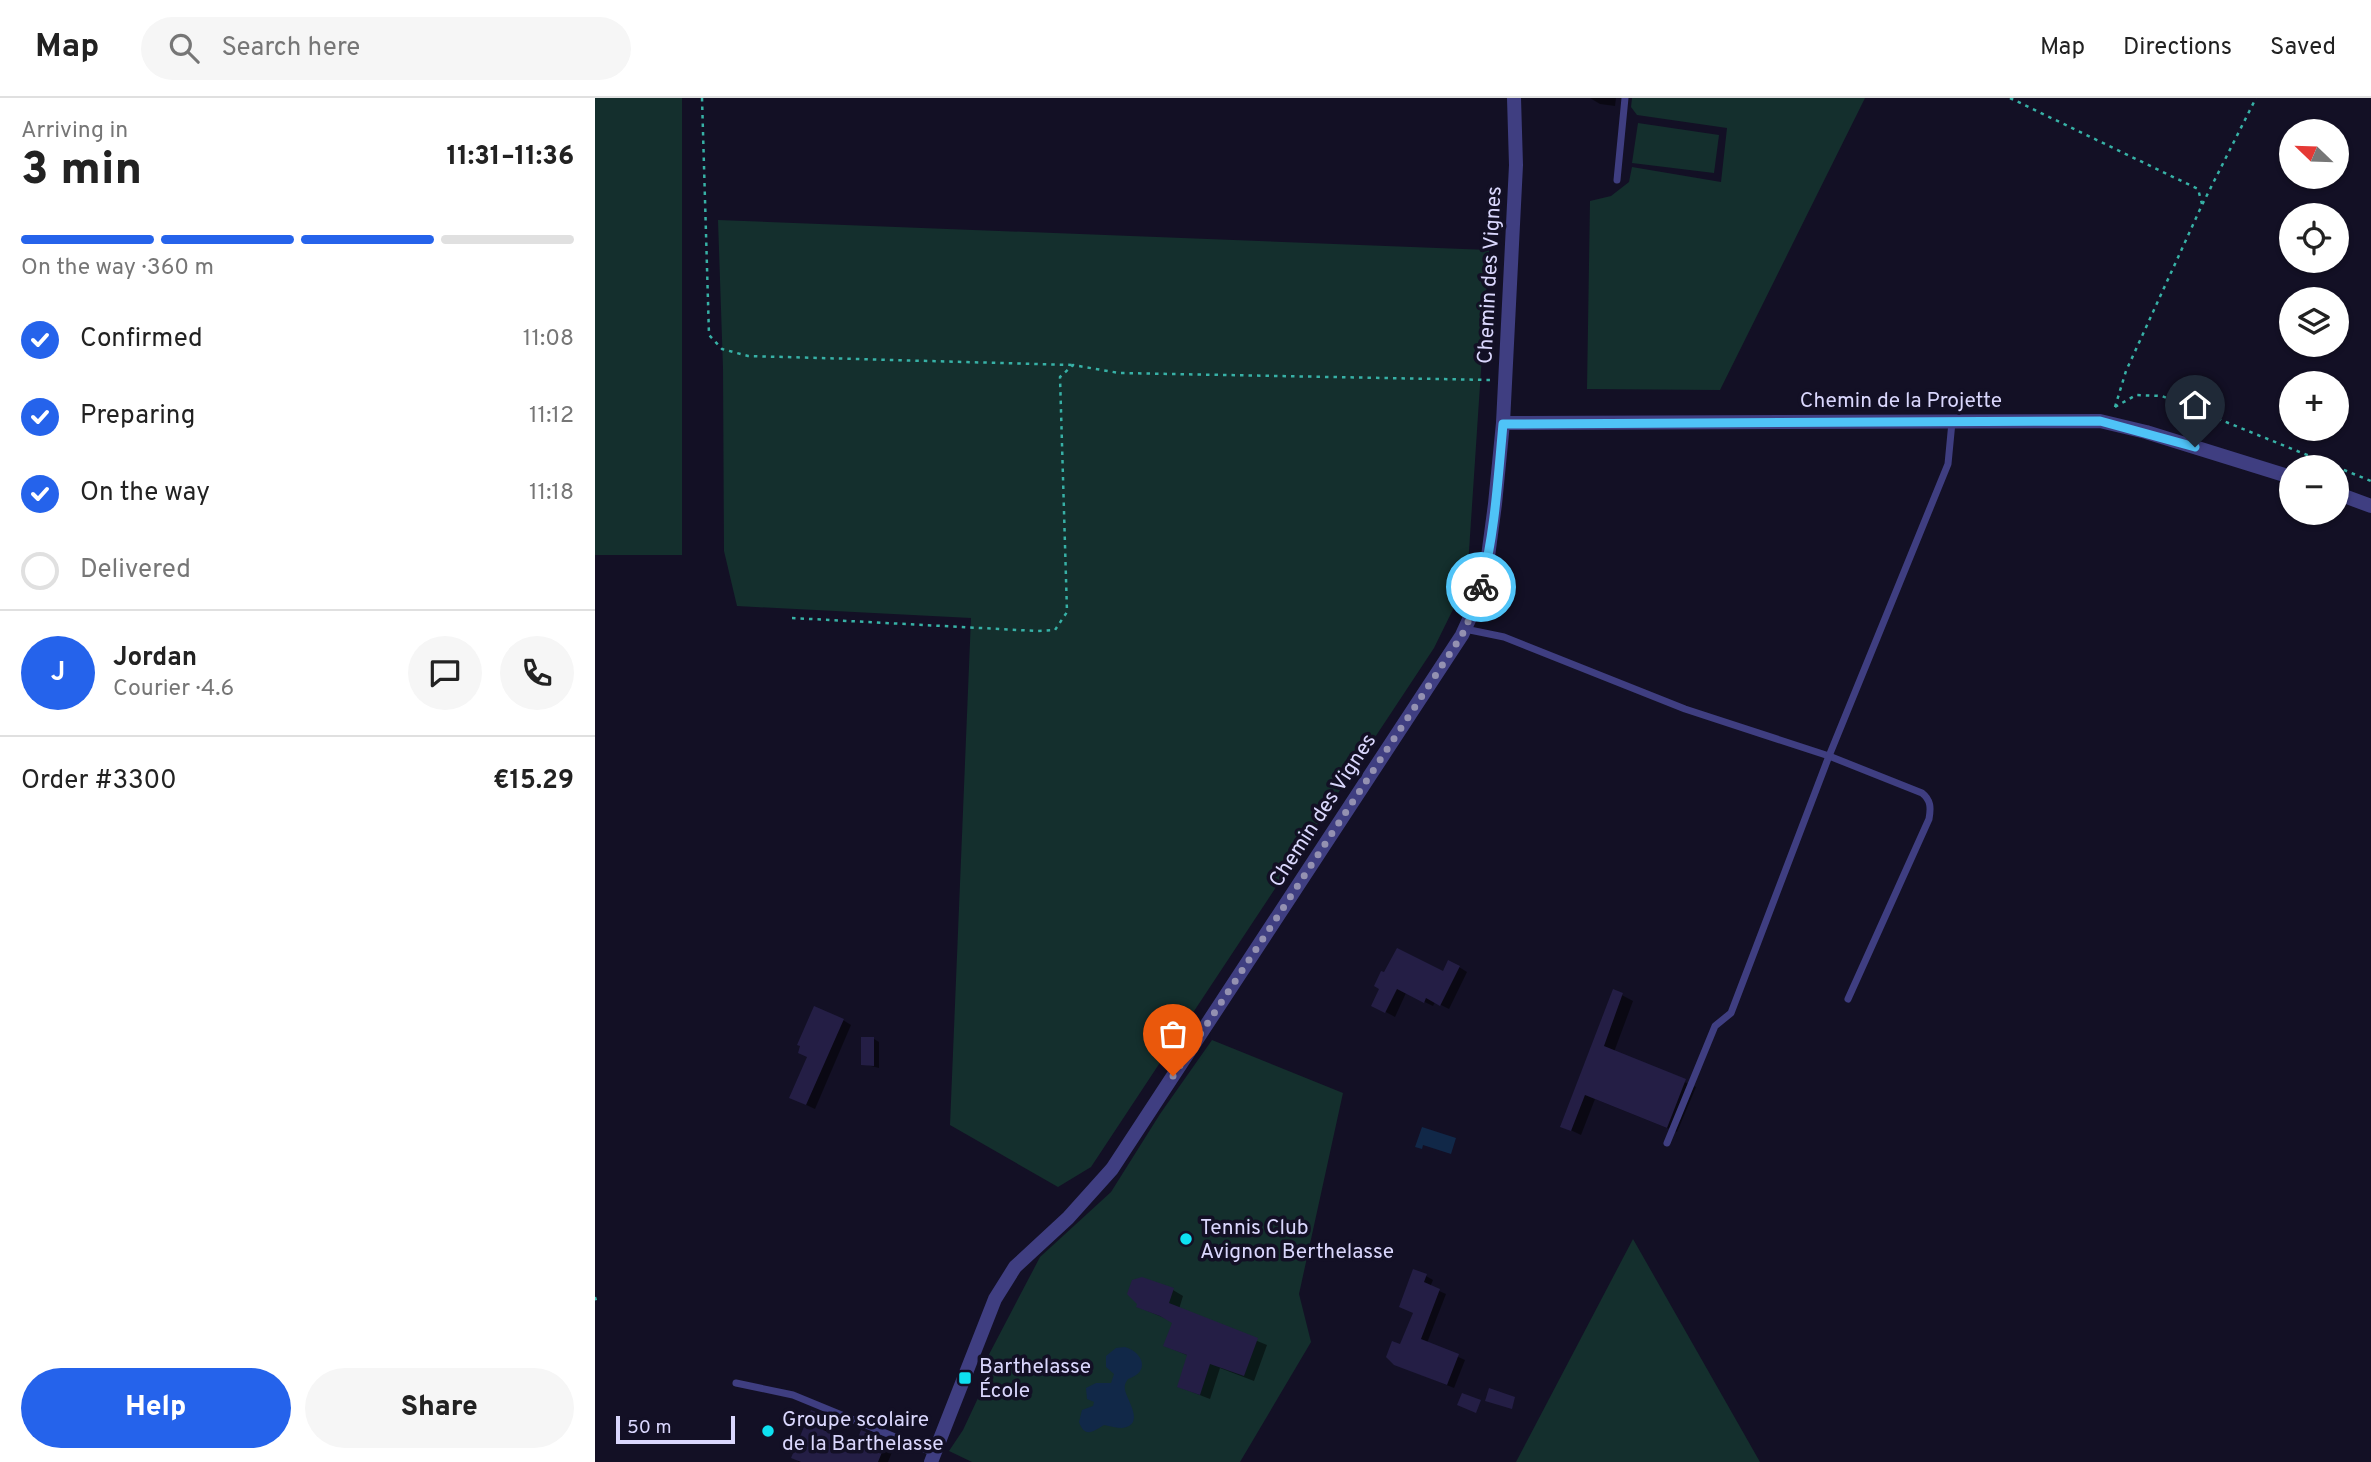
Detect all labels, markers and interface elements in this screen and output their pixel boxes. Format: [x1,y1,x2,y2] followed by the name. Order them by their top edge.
[141,17,631,80] search box
[35,27,99,69] text: Map
[165,29,203,67] icon: search
[221,32,360,65] text: Search here
[2040,33,2085,63] text: Map
[2123,33,2232,63] text: Directions
[2270,33,2336,63] text: Saved
[21,117,128,146] text: Arriving in
[2279,119,2349,189] north arrow
[2279,119,2349,525] map controls
[447,141,574,174] text: 11:31–11:36
[21,142,142,201] text: 3 min
[1472,185,1509,365] street label: Chemin des Vignes
[2279,203,2349,273] button: locate
[21,254,214,283] text: On the way · 360 m
[2279,287,2349,357] button: layers
[21,321,59,359] icon: check
[80,323,203,356] text: Confirmed
[523,325,574,354] text: 11:08
[2279,371,2349,441] button: +
[2165,375,2225,447] pin
[2176,386,2214,424] icon: home
[1800,388,2002,415] street label: Chemin de la Projette
[21,398,59,436] icon: check
[80,400,195,433] text: Preparing
[529,402,574,431] text: 11:12
[2279,455,2349,525] button: −
[21,475,59,513] icon: check
[80,477,210,510] text: On the way
[529,479,574,508] text: 11:18
[1446,552,1516,622] courier
[80,554,191,587] text: Delivered
[1462,568,1500,606] icon: bike
[408,636,482,710] button: chat
[500,636,574,710] button: phone
[113,642,197,675] text: Jordan
[51,657,65,690] text: J
[113,675,234,704] text: Courier · 4.6
[1263,729,1383,893] street label: Chemin des Vignes
[21,765,177,798] text: Order #3300
[493,765,574,798] text: €15.29
[1143,1004,1203,1076] pin
[1154,1015,1192,1053] icon: bag
[1200,1215,1394,1266] place label: Tennis Club Avignon Berthelasse
[1178,1231,1194,1247] marker: Tennis Club Avignon Berthelasse
[979,1354,1091,1405] place label: Barthelasse École
[21,1368,291,1448] button: Help
[305,1368,574,1448] button: Share
[957,1370,973,1386] marker: Barthelasse École
[782,1407,944,1458] place label: Groupe scolaire de la Barthelasse
[616,1413,735,1445] scale bar
[627,1416,672,1440] text: 50 m
[760,1423,776,1439] marker: Groupe scolaire de la Barthelasse

